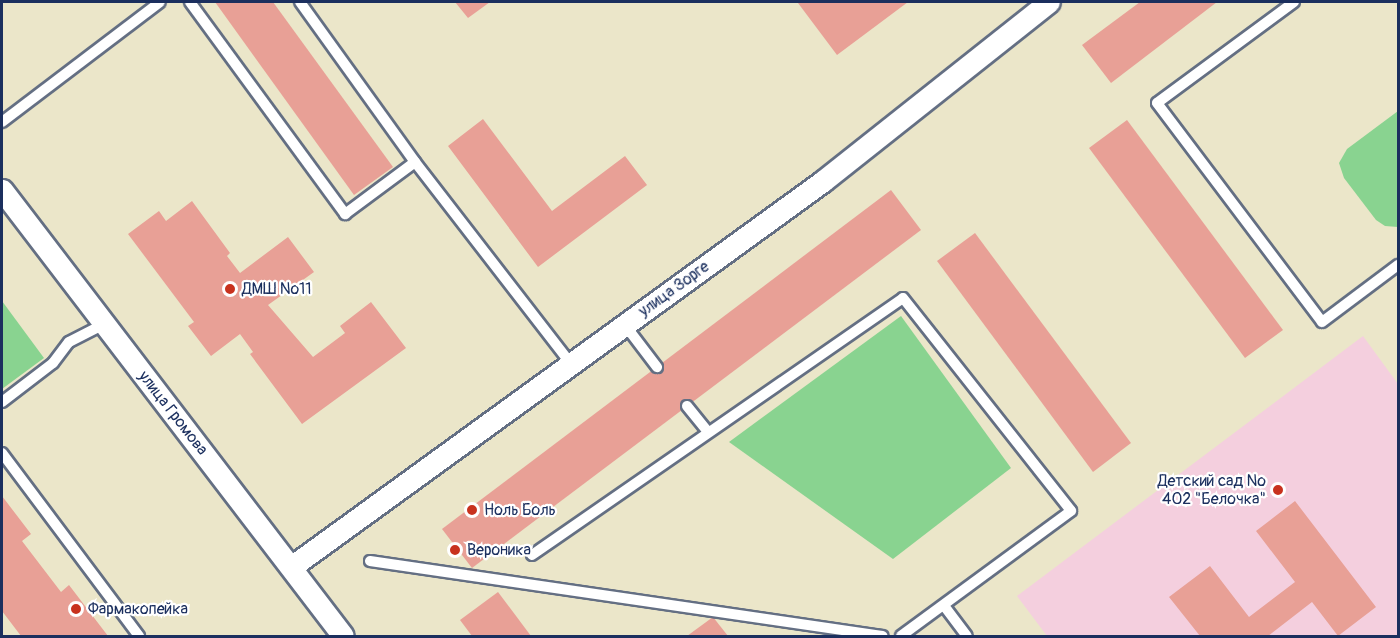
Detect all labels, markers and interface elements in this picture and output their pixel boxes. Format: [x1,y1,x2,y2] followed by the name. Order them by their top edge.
[635,257,713,321] street label: улица Зорге
[242,279,312,299] place label: ДМШ №11
[223,282,237,296] marker: ДМШ №11
[134,367,212,459] street label: улица Громова
[1158,471,1266,509] place label: Детский сад № 402 "Белочка"
[1271,483,1285,497] marker: Детский сад № 402 "Белочка"
[484,500,556,520] place label: Ноль Боль
[465,503,479,517] marker: Ноль Боль
[467,540,531,560] place label: Вероника
[448,543,462,557] marker: Вероника
[88,599,188,619] place label: Фармакопейка
[69,602,83,616] marker: Фармакопейка

